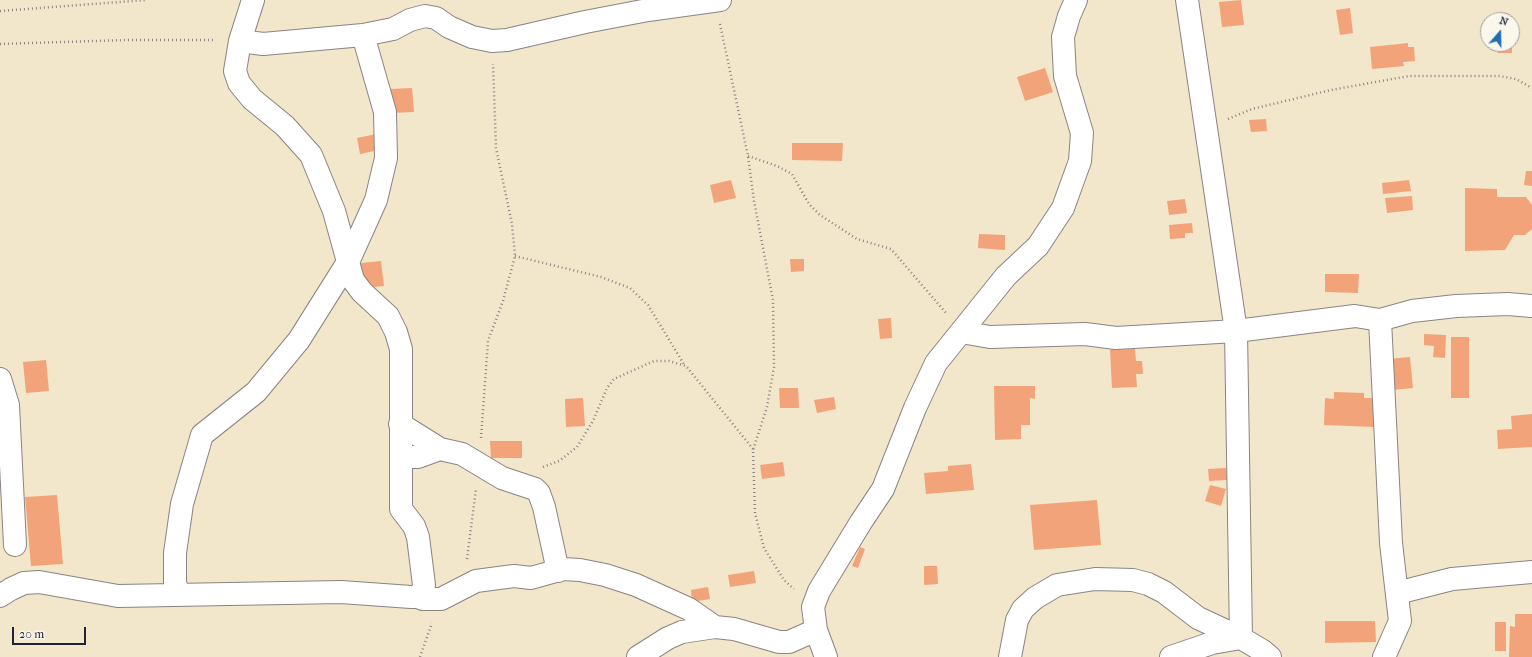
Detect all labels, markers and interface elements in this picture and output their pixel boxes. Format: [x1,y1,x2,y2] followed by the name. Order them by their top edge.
[1480,12,1520,52] north arrow
[1498,14,1510,29] text: N
[14,619,88,645] scale bar
[19,627,44,641] text: 20 m

